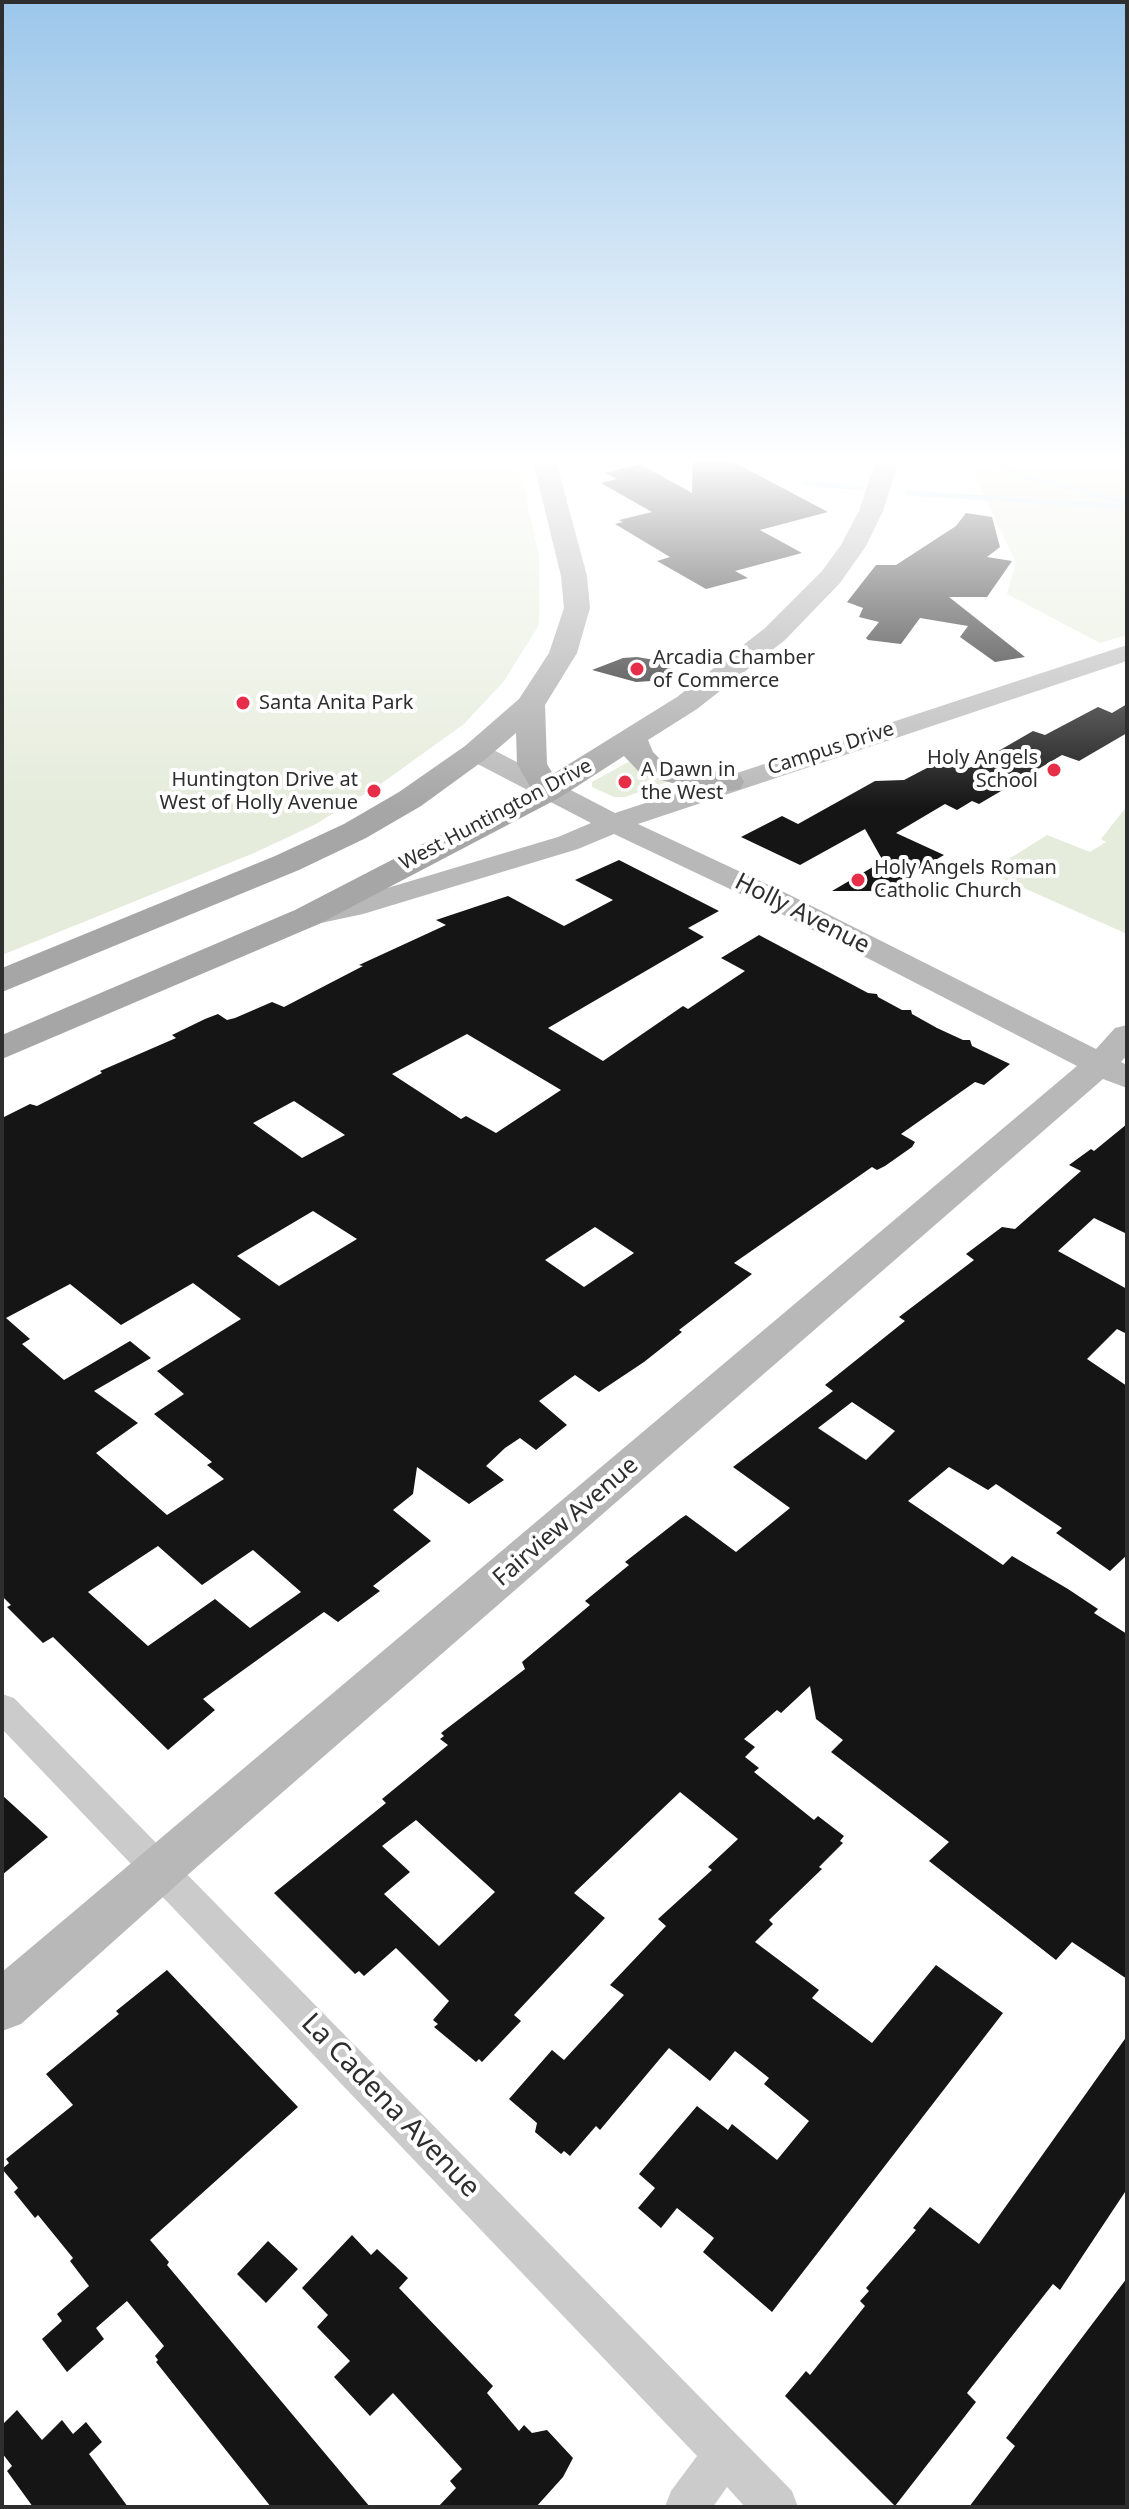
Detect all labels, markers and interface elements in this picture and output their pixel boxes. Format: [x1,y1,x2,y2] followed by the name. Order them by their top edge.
[653,646,815,693] place label: Arcadia Chamber of Commerce
[628,660,646,678] marker: Arcadia Chamber of Commerce
[259,691,413,715] place label: Santa Anita Park
[234,694,252,712] marker: Santa Anita Park
[765,717,897,781] street label: Campus Drive
[927,746,1038,793] place label: Holy Angels School
[396,754,596,876] street label: West Huntington Drive
[641,758,736,805] place label: A Dawn in the West
[1045,761,1063,779] marker: Holy Angels School
[159,768,358,815] place label: Huntington Drive at West of Holly Avenue
[616,773,634,791] marker: A Dawn in the West
[365,782,383,800] marker: Huntington Drive at West of Holly Avenue
[874,856,1057,903] place label: Holy Angels Roman Catholic Church
[730,868,874,960] street label: Holly Avenue
[849,871,867,889] marker: Holy Angels Roman Catholic Church
[488,1451,644,1593] street label: Fairview Avenue
[294,2007,486,2205] street label: La Cadena Avenue

